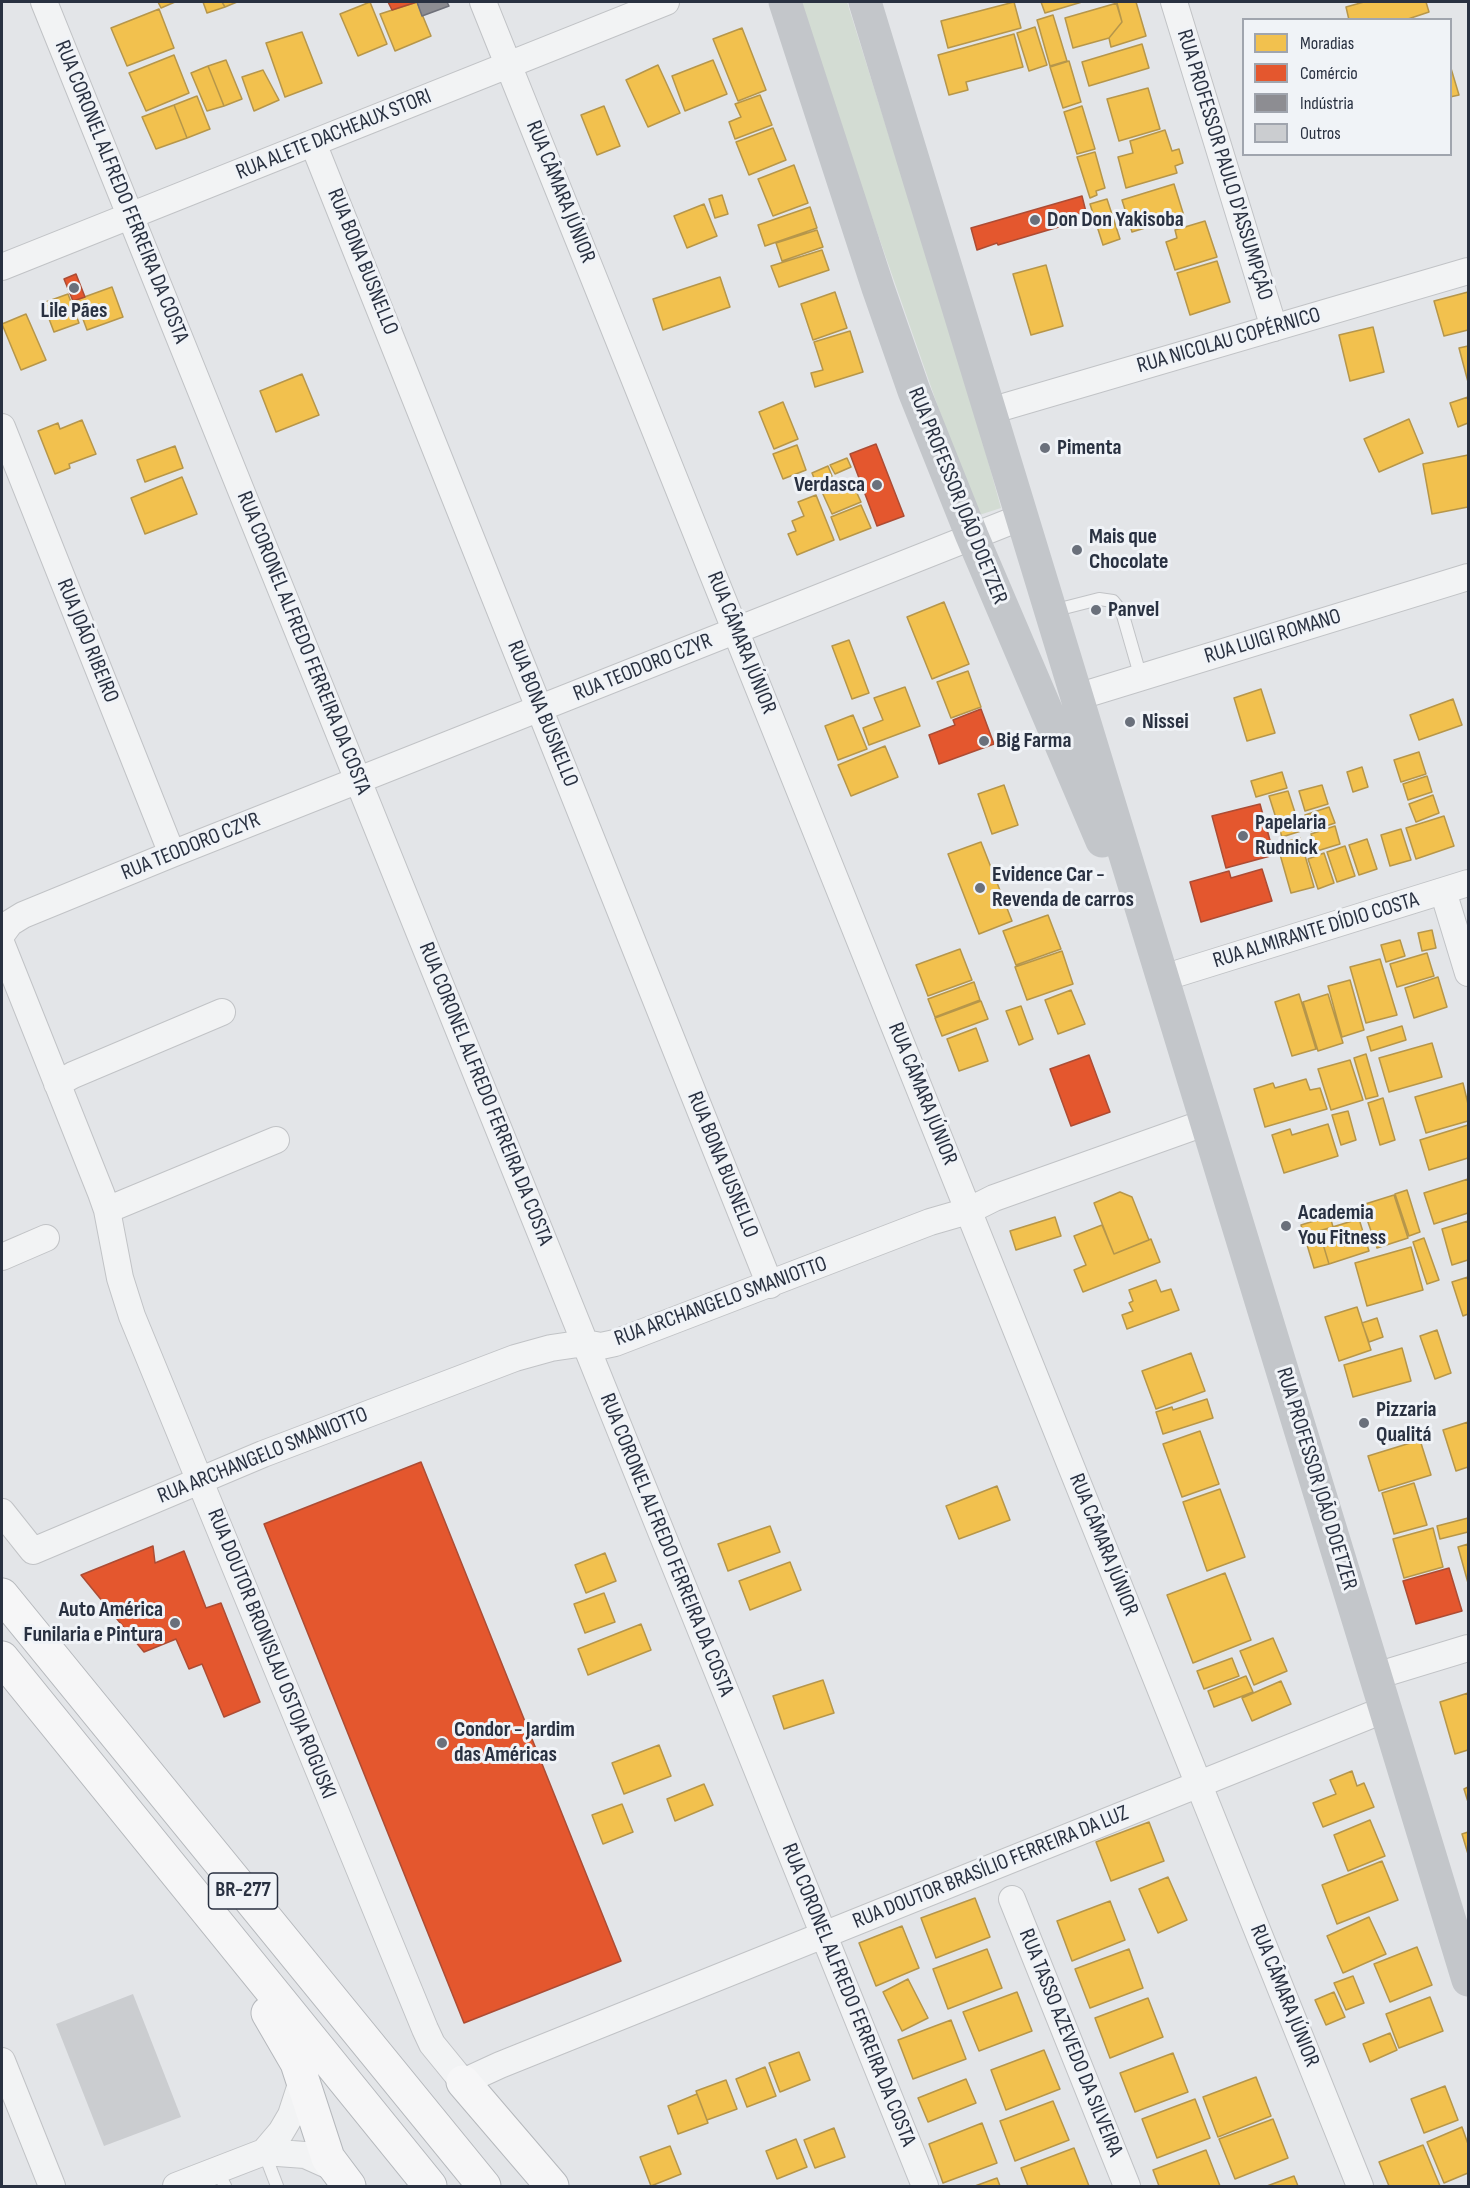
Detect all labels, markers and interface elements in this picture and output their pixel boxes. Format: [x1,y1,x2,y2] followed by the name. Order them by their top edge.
[1242,18,1452,156] legend
[1170,26,1278,304] street label: RUA PROFESSOR PAULO D'ASSUMPÇÃO
[1300,33,1354,54] text: Moradias
[48,37,194,347] street label: RUA CORONEL ALFREDO FERREIRA DA COSTA
[1300,63,1358,84] text: Comércio
[232,84,436,186] street label: RUA ALETE DACHEAUX STORI
[1300,93,1354,114] text: Indústria
[519,117,601,267] street label: RUA CÂMARA JÚNIOR
[1300,123,1341,144] text: Outros
[321,185,403,339] street label: RUA BONA BUSNELLO
[1047,207,1184,233] place label: Don Don Yakisoba
[1028,213,1042,227] marker: Don Don Yakisoba
[67,281,81,295] marker: Lile Pães
[41,298,107,324] place label: Lile Pães
[1134,302,1324,380] street label: RUA NICOLAU COPÉRNICO
[901,384,1013,608] street label: RUA PROFESSOR JOÃO DOETZER
[1057,435,1122,461] place label: Pimenta
[1038,441,1052,455] marker: Pimenta
[794,472,865,498] place label: Verdasca
[870,478,884,492] marker: Verdasca
[230,488,376,798] street label: RUA CORONEL ALFREDO FERREIRA DA COSTA
[1089,524,1169,576] place label: Mais que Chocolate
[1070,543,1084,557] marker: Mais que Chocolate
[700,568,782,718] street label: RUA CÂMARA JÚNIOR
[50,575,124,707] street label: RUA JOÃO RIBEIRO
[1108,597,1159,623] place label: Panvel
[1089,603,1103,617] marker: Panvel
[1202,604,1344,670] street label: RUA LUIGI ROMANO
[570,628,716,708] street label: RUA TEODORO CZYR
[501,637,583,791] street label: RUA BONA BUSNELLO
[1142,709,1189,735] place label: Nissei
[1123,715,1137,729] marker: Nissei
[996,728,1071,754] place label: Big Farma
[977,734,991,748] marker: Big Farma
[118,807,264,887] street label: RUA TEODORO CZYR
[1255,810,1326,861] place label: Papelaria Rudnick
[1236,829,1250,843] marker: Papelaria Rudnick
[992,862,1134,914] place label: Evidence Car - Revenda de carros
[973,881,987,895] marker: Evidence Car - Revenda de carros
[1210,887,1422,975] street label: RUA ALMIRANTE DÍDIO COSTA
[412,939,558,1249] street label: RUA CORONEL ALFREDO FERREIRA DA COSTA
[881,1019,963,1169] street label: RUA CÂMARA JÚNIOR
[681,1088,763,1242] street label: RUA BONA BUSNELLO
[1298,1200,1386,1252] place label: Academia You Fitness
[1279,1219,1293,1233] marker: Academia You Fitness
[611,1251,831,1353] street label: RUA ARCHANGELO SMANIOTTO
[1270,1365,1362,1593] street label: RUA PROFESSOR JOÃO DOETZER
[593,1390,739,1700] street label: RUA CORONEL ALFREDO FERREIRA DA COSTA
[1376,1397,1437,1448] place label: Pizzaria Qualitá
[154,1402,372,1510] street label: RUA ARCHANGELO SMANIOTTO
[1357,1416,1371,1430] marker: Pizzaria Qualitá
[1062,1470,1144,1620] street label: RUA CÂMARA JÚNIOR
[201,1505,341,1803] street label: RUA DOUTOR BRONISLAU OSTOJA ROGUSKI
[24,1597,163,1648] place label: Auto América Funilaria e Pintura
[168,1616,182,1630] marker: Auto América Funilaria e Pintura
[454,1717,575,1768] place label: Condor - Jardim das Américas
[435,1736,449,1750] marker: Condor - Jardim das Américas
[849,1800,1133,1936] street label: RUA DOUTOR BRASÍLIO FERREIRA DA LUZ
[775,1840,921,2150] street label: RUA CORONEL ALFREDO FERREIRA DA COSTA
[208,1873,278,1909] road number: BR-277
[1243,1921,1325,2071] street label: RUA CÂMARA JÚNIOR
[1012,1925,1128,2161] street label: RUA TASSO AZEVEDO DA SILVEIRA

